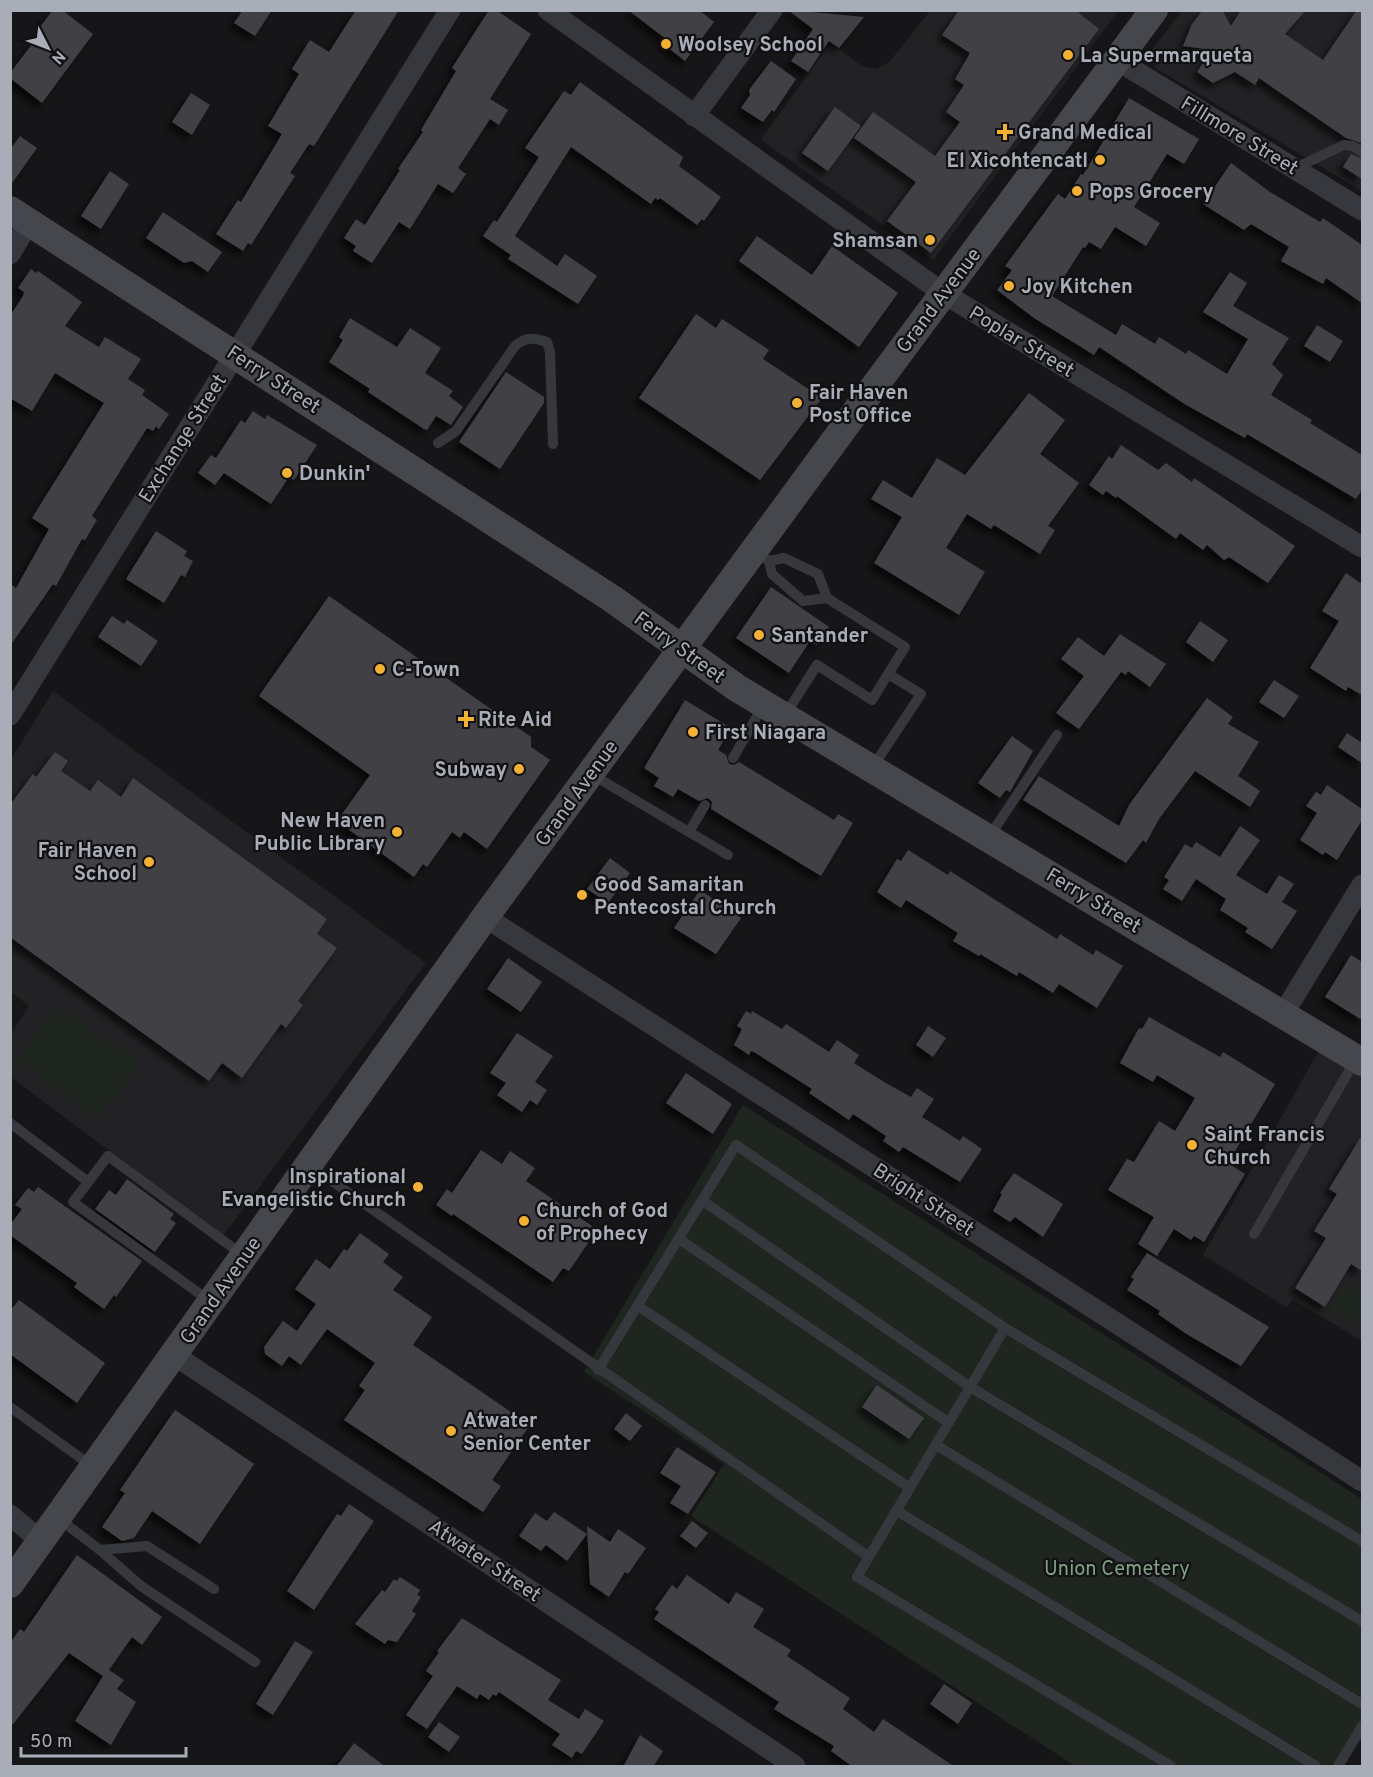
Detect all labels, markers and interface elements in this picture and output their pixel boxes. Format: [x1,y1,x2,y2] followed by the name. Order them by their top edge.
[18,18,78,78] north arrow
[678,33,823,59] place label: Woolsey School
[659,37,673,51] marker: Woolsey School
[1080,44,1252,70] place label: La Supermarqueta
[46,46,69,68] text: N
[1061,48,1075,62] marker: La Supermarqueta
[1175,91,1303,182] street label: Fillmore Street
[1018,121,1152,147] place label: Grand Medical
[996,123,1014,141] marker: Grand Medical
[946,149,1088,175] place label: El Xicohtencatl
[1093,153,1107,167] marker: El Xicohtencatl
[1089,180,1214,206] place label: Pops Grocery
[1070,184,1084,198] marker: Pops Grocery
[832,229,918,255] place label: Shamsan
[923,233,937,247] marker: Shamsan
[891,243,988,359] street label: Grand Avenue
[1021,275,1133,301] place label: Joy Kitchen
[1002,279,1016,293] marker: Joy Kitchen
[963,301,1078,384] street label: Poplar Street
[221,341,325,421] street label: Ferry Street
[134,370,234,508] street label: Exchange Street
[809,381,912,430] place label: Fair Haven Post Office
[790,396,804,410] marker: Fair Haven Post Office
[299,462,370,488] place label: Dunkin'
[280,466,294,480] marker: Dunkin'
[628,607,730,690] street label: Ferry Street
[771,624,869,650] place label: Santander
[752,628,766,642] marker: Santander
[392,658,460,684] place label: C-Town
[373,662,387,676] marker: C-Town
[478,708,552,734] place label: Rite Aid
[459,712,473,726] marker: Rite Aid
[705,721,826,747] place label: First Niagara
[686,725,700,739] marker: First Niagara
[530,736,625,853] street label: Grand Avenue
[434,758,507,784] place label: Subway
[512,762,526,776] marker: Subway
[254,809,385,858] place label: New Haven Public Library
[390,825,404,839] marker: New Haven Public Library
[38,839,137,888] place label: Fair Haven School
[142,855,156,869] marker: Fair Haven School
[1041,863,1145,940] street label: Ferry Street
[594,873,777,922] place label: Good Samaritan Pentecostal Church
[575,888,589,902] marker: Good Samaritan Pentecostal Church
[1204,1123,1325,1172] place label: Saint Francis Church
[1185,1138,1199,1152] marker: Saint Francis Church
[867,1158,978,1243] street label: Bright Street
[221,1165,406,1214] place label: Inspirational Evangelistic Church
[411,1180,425,1194] marker: Inspirational Evangelistic Church
[536,1199,668,1248] place label: Church of God of Prophecy
[517,1214,531,1228] marker: Church of God of Prophecy
[175,1232,268,1350] street label: Grand Avenue
[463,1409,591,1458] place label: Atwater Senior Center
[444,1424,458,1438] marker: Atwater Senior Center
[422,1514,545,1609] street label: Atwater Street
[1044,1557,1190,1583] park label: Union Cemetery
[21,1720,186,1758] scale bar
[30,1731,72,1754] text: 50 m

